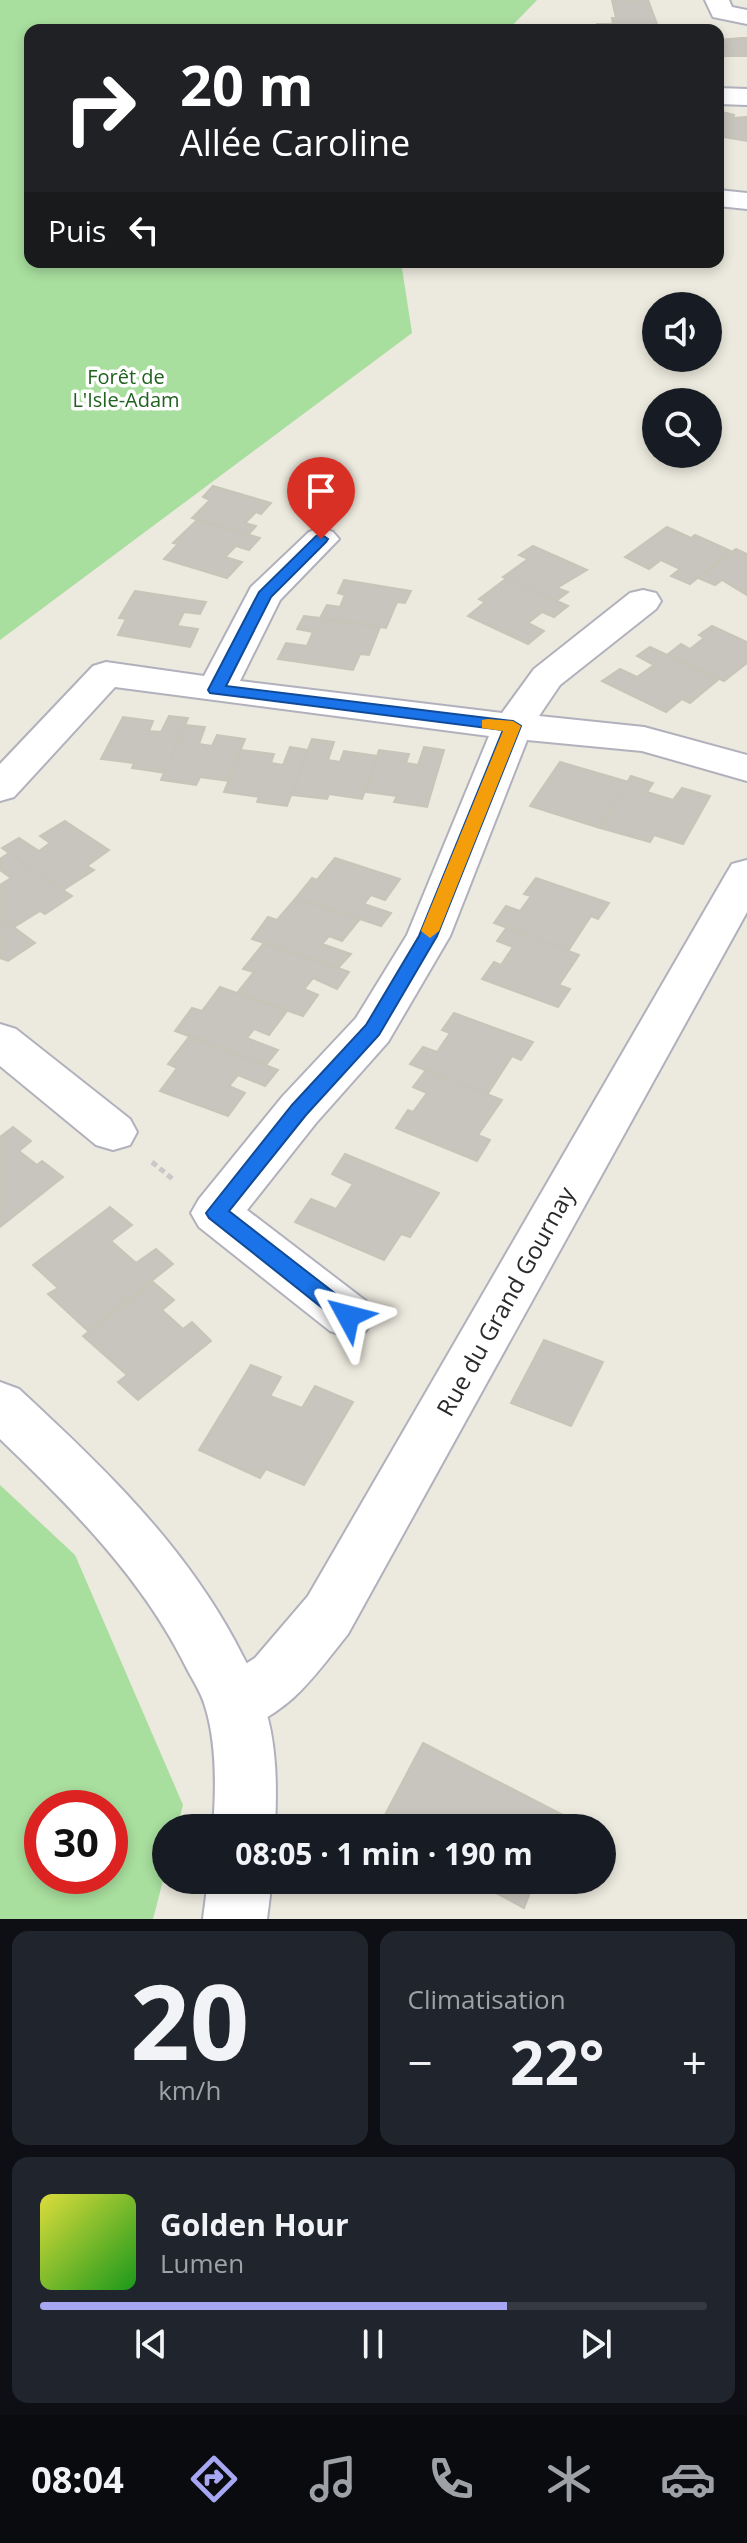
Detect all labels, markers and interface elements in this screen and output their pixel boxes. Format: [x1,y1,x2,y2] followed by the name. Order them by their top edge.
[180,46,314,122] text: 20 m
[48,56,152,160] icon: right
[180,118,410,167] text: Allée Caroline
[122,208,166,252] icon: left
[48,210,106,251] text: Puis
[642,292,722,468] map controls
[642,292,722,372] button: sound
[72,363,180,413] park label: Forêt de L'Isle-Adam
[642,388,722,468] button: search
[287,457,355,539] pin
[299,469,343,513] icon: arrive
[428,1179,582,1422] street label: Rue du Grand Gournay
[306,1274,390,1358] position arrow
[24,1790,128,1894] speed limit sign: 30
[235,1833,533,1874] text: 08:05 · 1 min · 190 m
[130,1949,249,2090] text: 20
[408,1981,566,2017] text: Climatisation
[510,2021,604,2103] text: 22°
[408,2032,433,2092] text: −
[682,2032,707,2092] text: +
[158,2072,221,2108] text: km/h
[160,2204,349,2245] text: Golden Hour
[160,2245,244,2281] text: Lumen
[129,2322,173,2366] icon: previous
[351,2322,395,2366] icon: pause
[574,2322,618,2366] icon: next
[186,2451,242,2507] icon: directions
[305,2451,361,2507] icon: music
[423,2451,479,2507] icon: phone
[541,2451,597,2507] icon: climate
[660,2451,716,2507] icon: car
[31,2455,124,2504] text: 08:04

